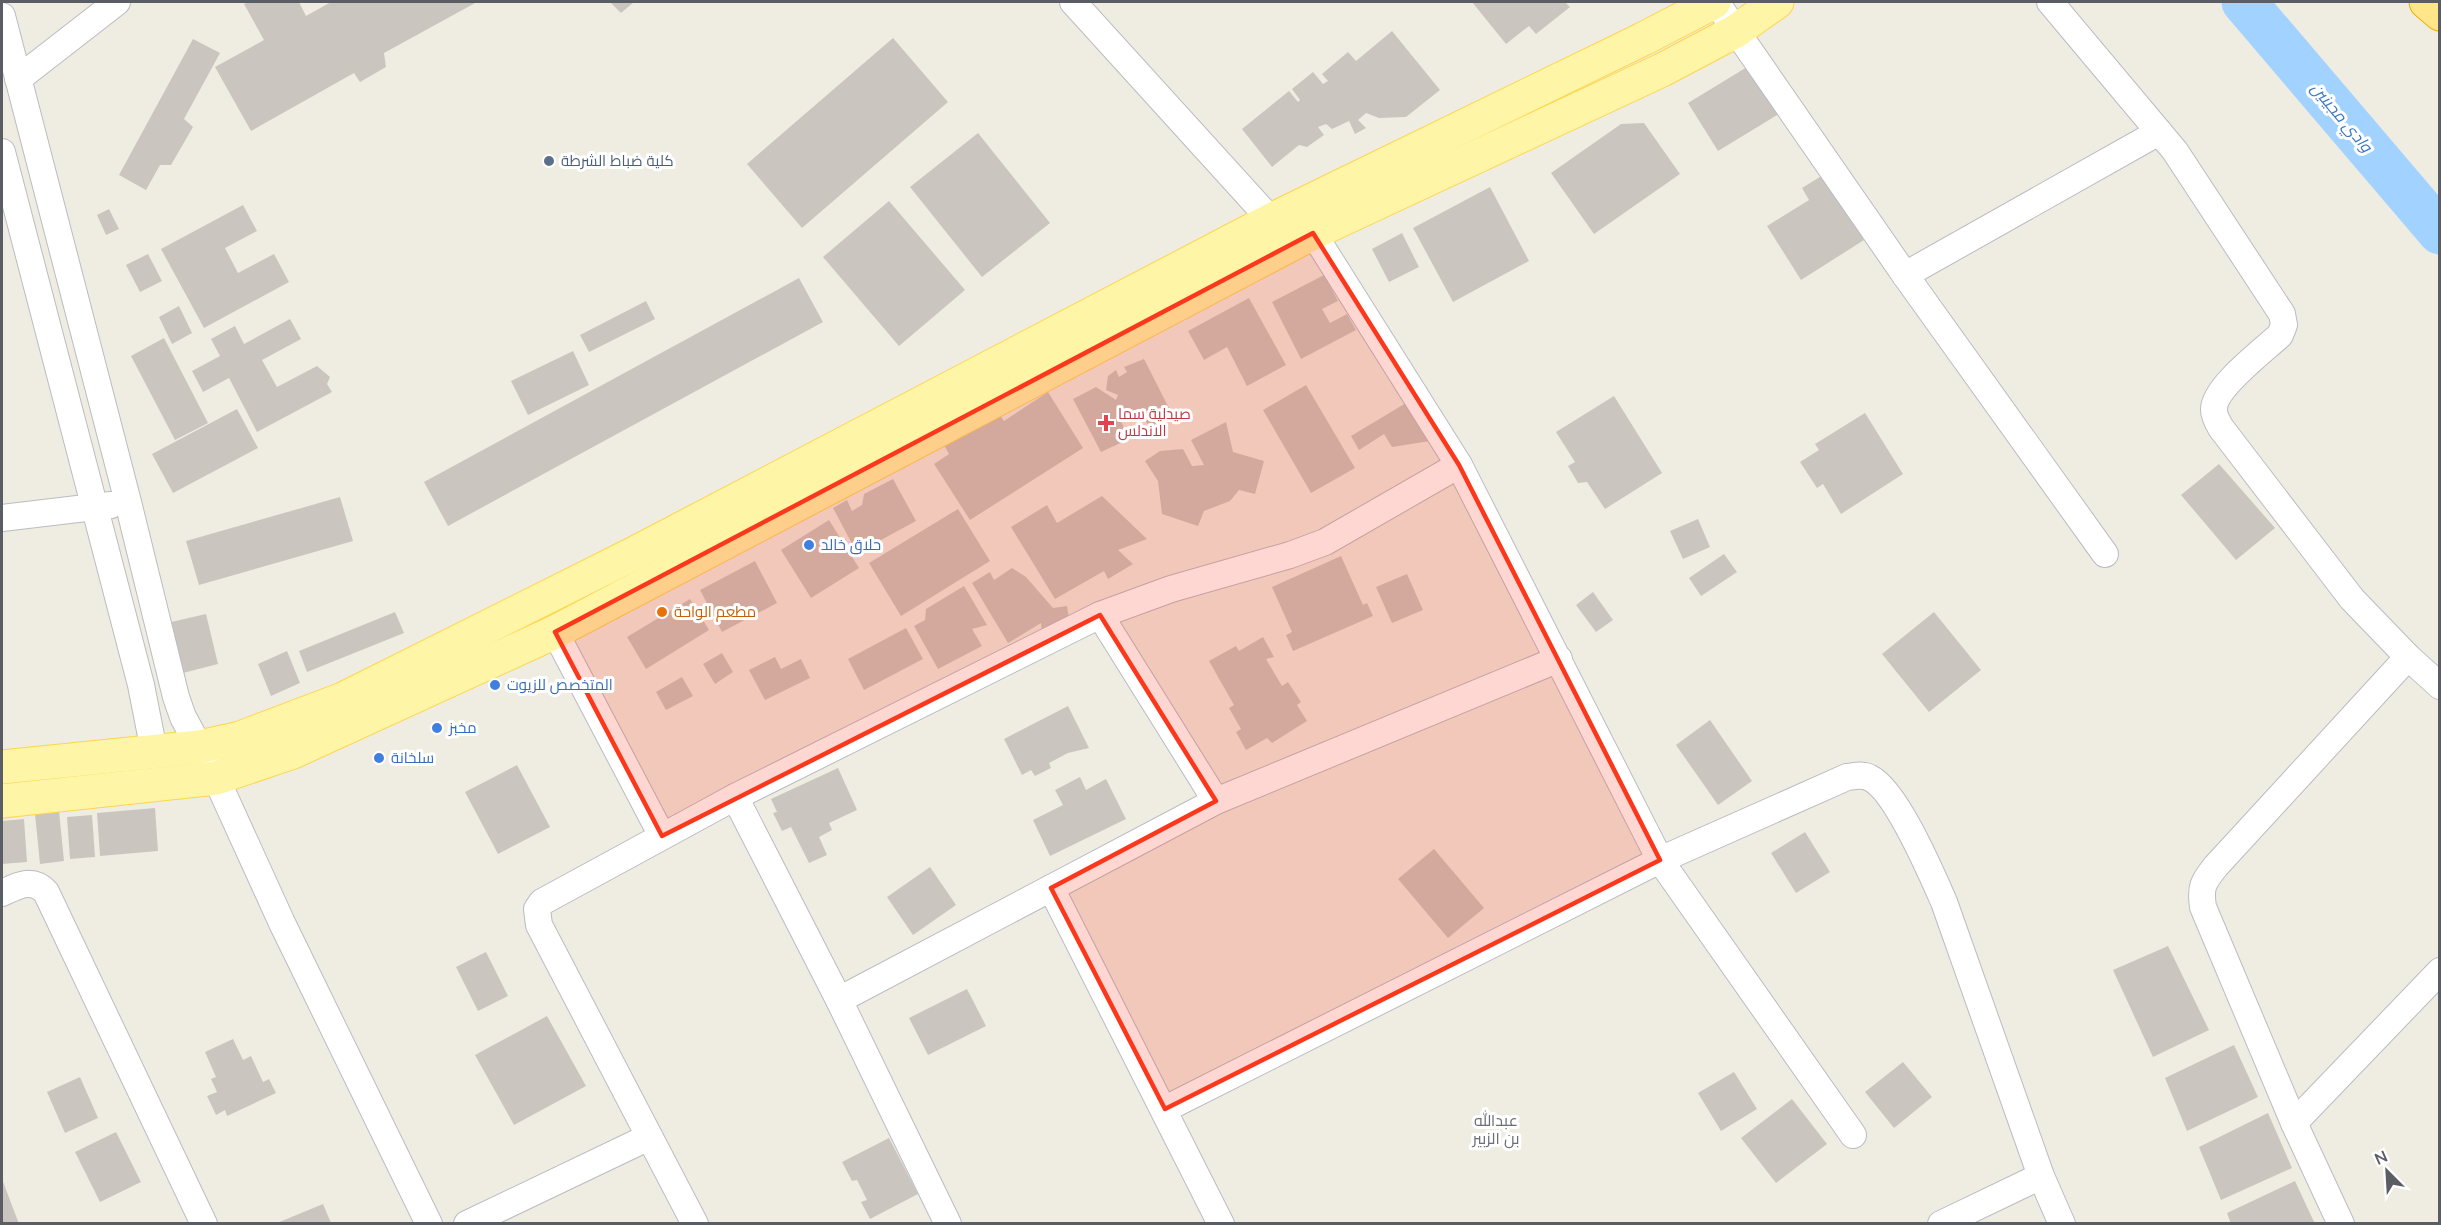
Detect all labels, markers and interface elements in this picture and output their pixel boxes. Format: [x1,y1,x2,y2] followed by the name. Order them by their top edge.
[2305,78,2378,159] water label: وادي مجينين
[561,151,674,170] place label: كلية ضباط الشرطة
[542,154,556,168] marker: كلية ضباط الشرطة
[1118,404,1191,441] place label: صيدلية سما الاندلس
[1099,416,1113,430] marker: صيدلية سما الاندلس
[821,535,881,555] place label: حلاق خالد
[802,538,816,552] marker: حلاق خالد
[674,602,756,622] place label: مطعم الواحة
[655,605,669,619] marker: مطعم الواحة
[507,675,613,695] place label: المتخصص للزيوت
[488,678,502,692] marker: المتخصص للزيوت
[448,718,477,737] place label: مخبز
[430,721,444,735] marker: مخبز
[391,748,434,767] place label: سلخانة
[372,751,386,765] marker: سلخانة
[1472,1110,1519,1149] district label: عبدالله بن الزبير
[2357,1141,2417,1201] north arrow
[2371,1146,2390,1169] text: N

